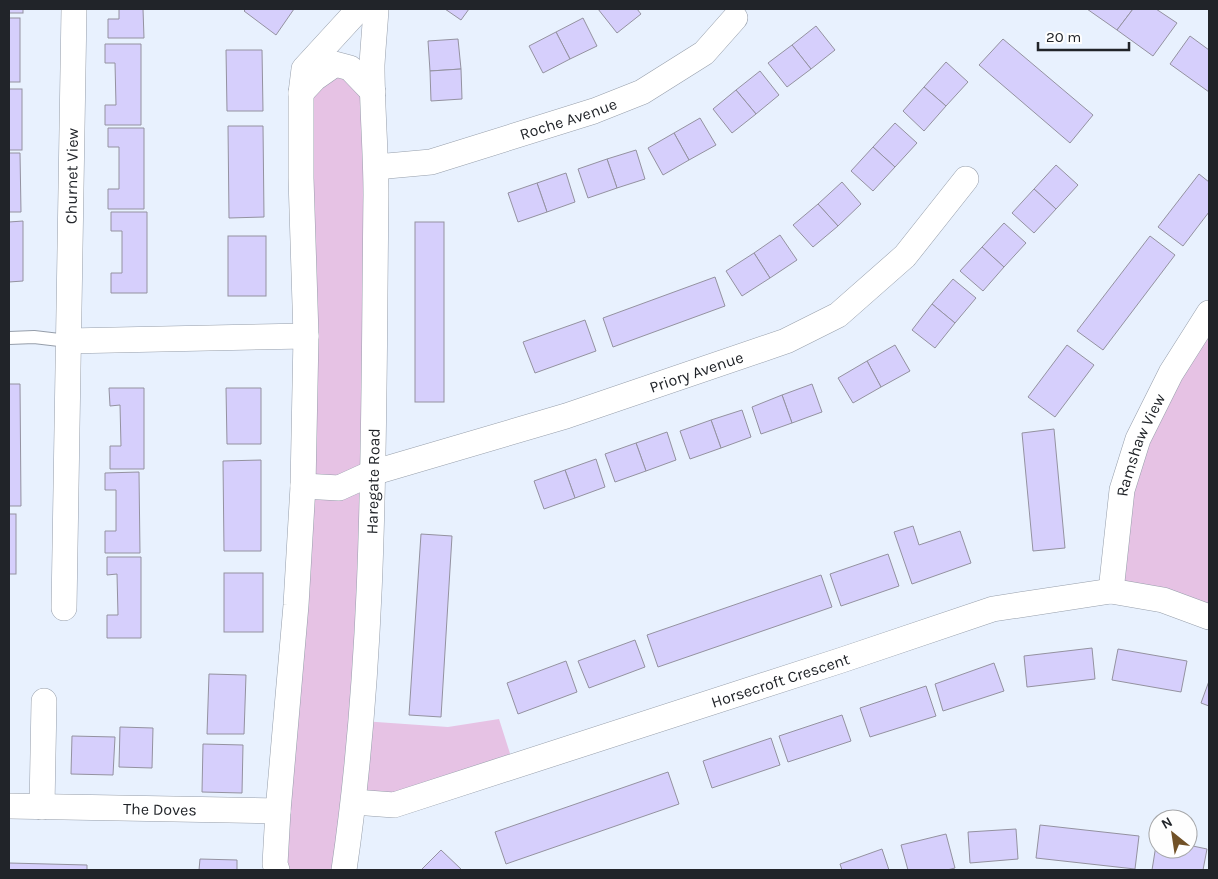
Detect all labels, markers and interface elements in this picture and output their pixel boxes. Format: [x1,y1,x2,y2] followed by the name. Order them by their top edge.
[1038,20,1129,52] scale bar
[1046,28,1081,46] text: 20 m
[517,94,620,144] street label: Roche Avenue
[61,127,82,224] street label: Churnet View
[647,347,746,397] street label: Priory Avenue
[1112,390,1169,497] street label: Ramshaw View
[362,428,384,535] street label: Haregate Road
[709,649,852,712] street label: Horsecroft Crescent
[123,799,197,819] street label: The Doves
[1148,809,1198,859] north arrow
[1158,813,1175,833] text: N

